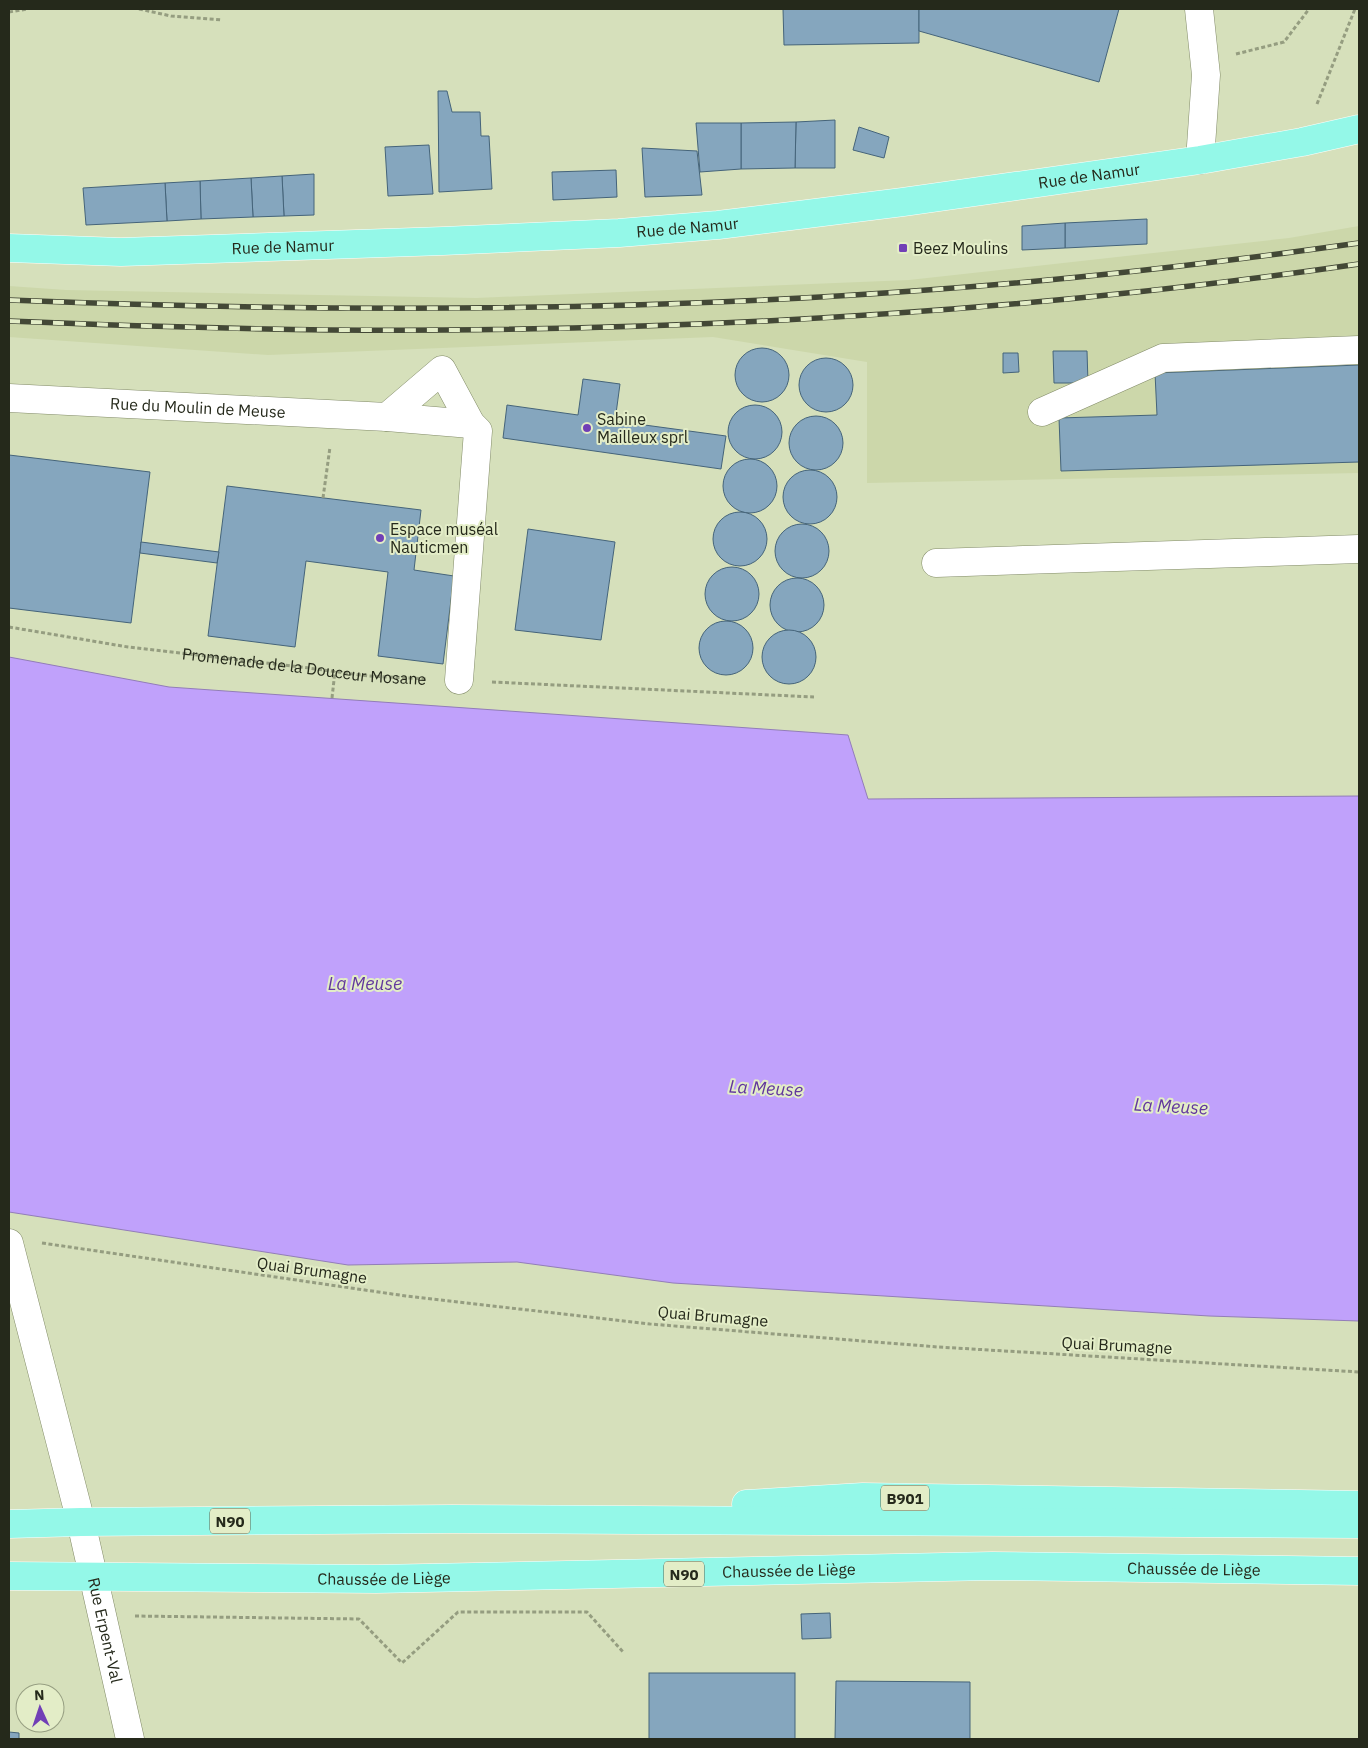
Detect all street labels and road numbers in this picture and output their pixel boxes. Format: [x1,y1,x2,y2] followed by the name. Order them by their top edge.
[1037,159,1141,193] street label: Rue de Namur
[635,213,740,242] street label: Rue de Namur
[231,235,335,258] street label: Rue de Namur
[110,393,286,422] street label: Rue du Moulin de Meuse
[181,643,427,689] street label: Promenade de la Douceur Mosane
[256,1252,369,1288] street label: Quai Brumagne
[657,1301,769,1331] street label: Quai Brumagne
[1061,1332,1173,1358] street label: Quai Brumagne
[881,1486,929,1510] road number: B901
[210,1508,250,1534] road number: N90
[1127,1558,1261,1580] street label: Chaussée de Liège
[722,1559,856,1582] street label: Chaussée de Liège
[664,1562,704,1586] road number: N90
[317,1567,451,1589] street label: Chaussée de Liège
[84,1575,127,1685] street label: Rue Erpent-Val

